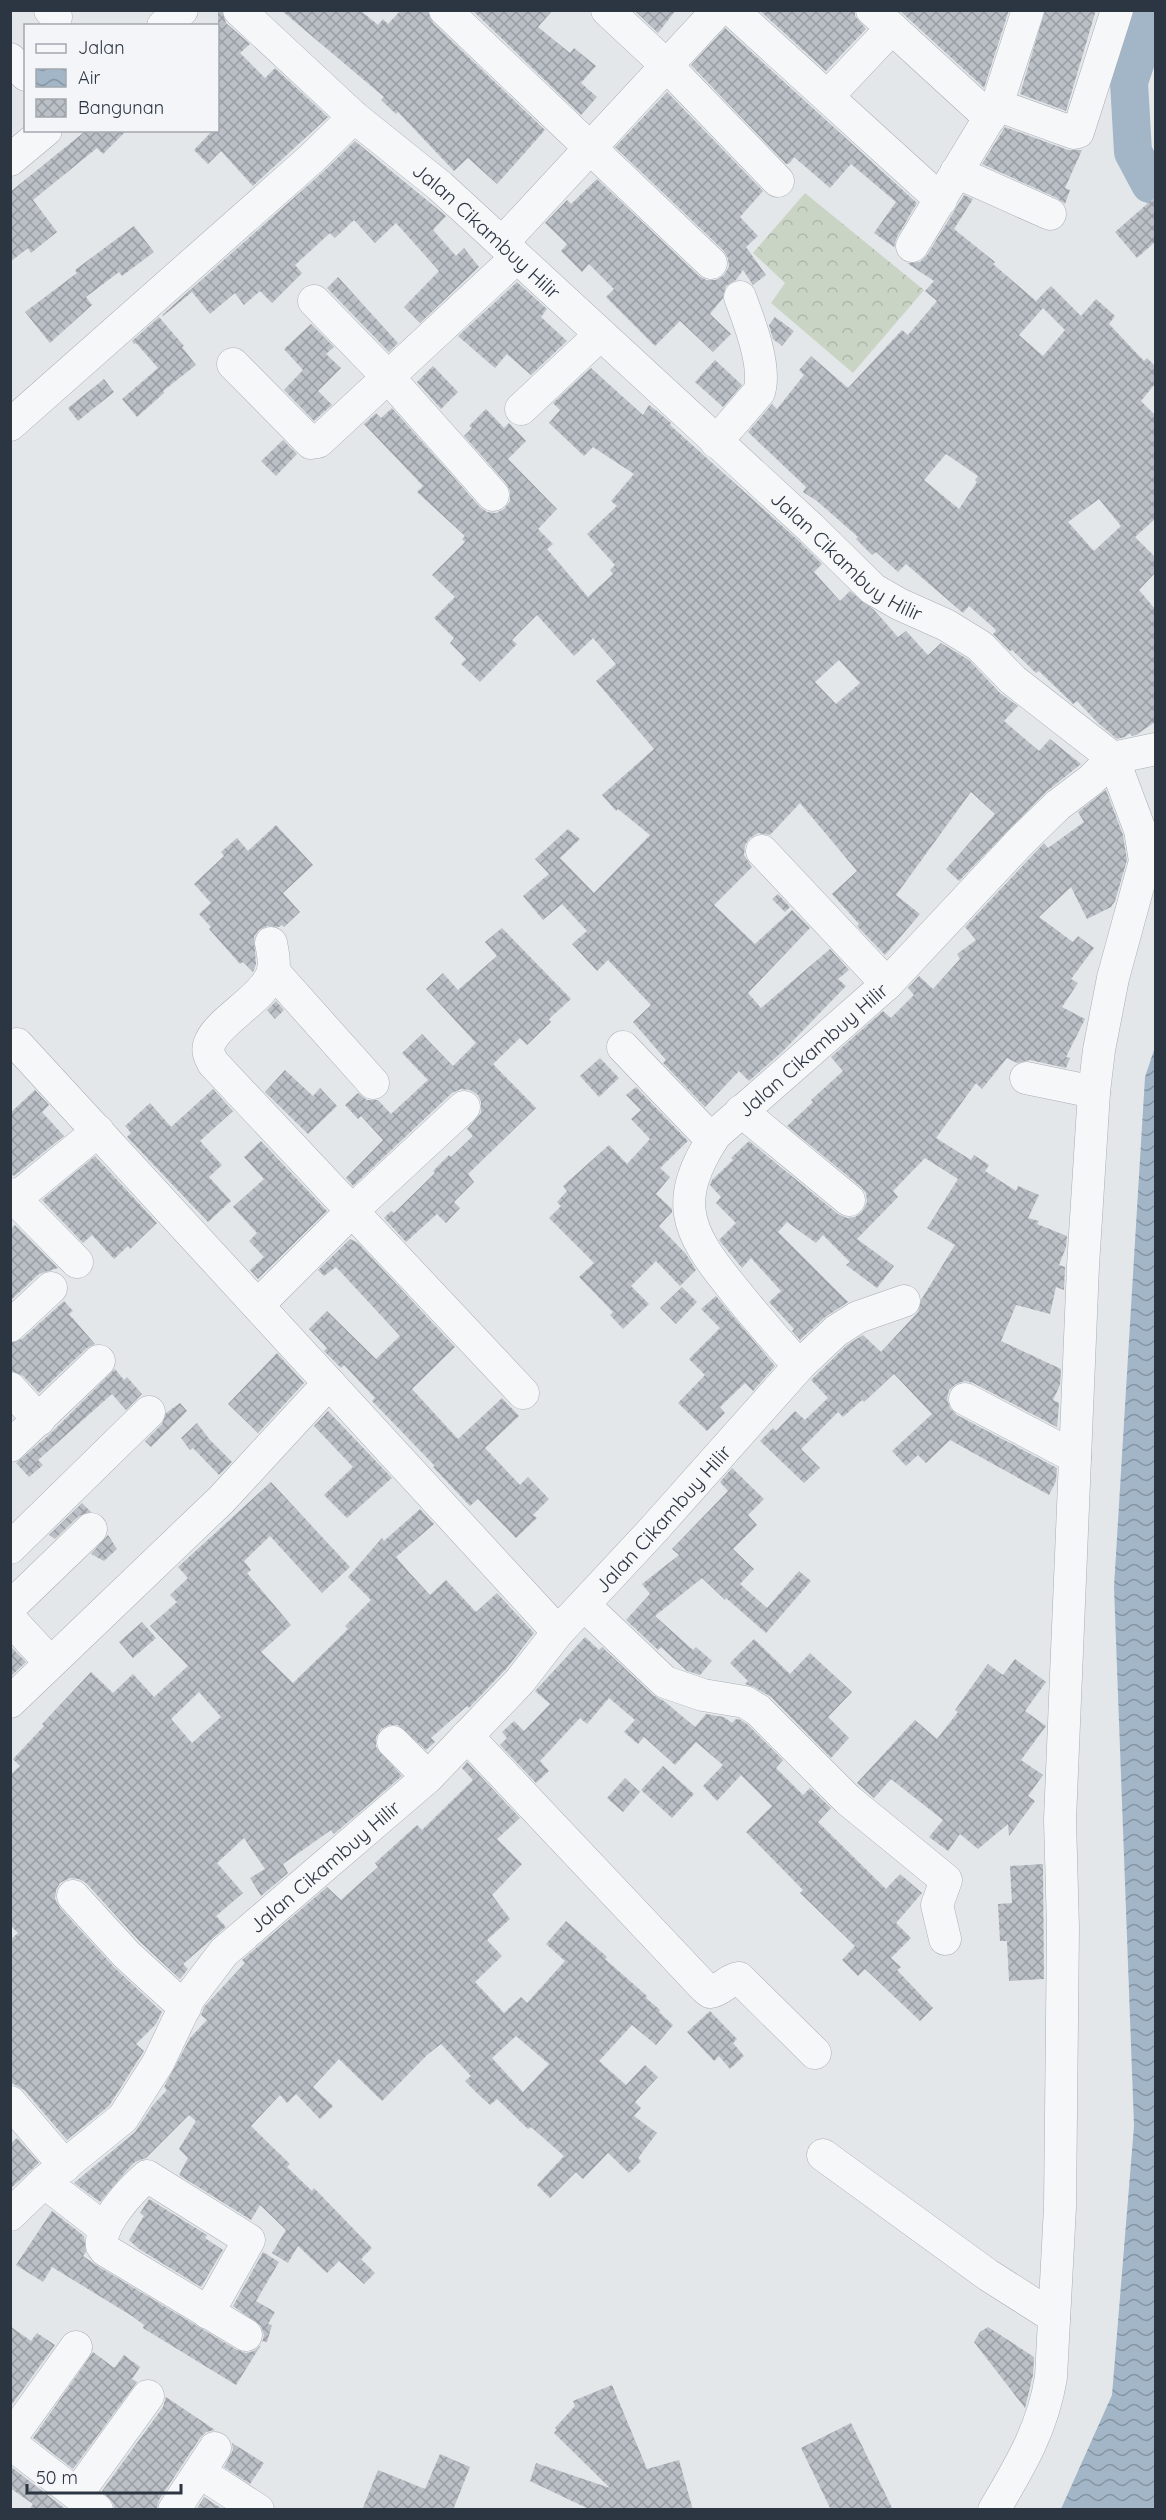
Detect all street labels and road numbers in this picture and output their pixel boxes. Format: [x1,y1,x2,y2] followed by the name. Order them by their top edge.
[408,157,567,304] street label: Jalan Cikambuy Hilir
[766,485,927,626] street label: Jalan Cikambuy Hilir
[732,977,893,1122] street label: Jalan Cikambuy Hilir
[589,1439,736,1598] street label: Jalan Cikambuy Hilir
[243,1794,405,1938] street label: Jalan Cikambuy Hilir

